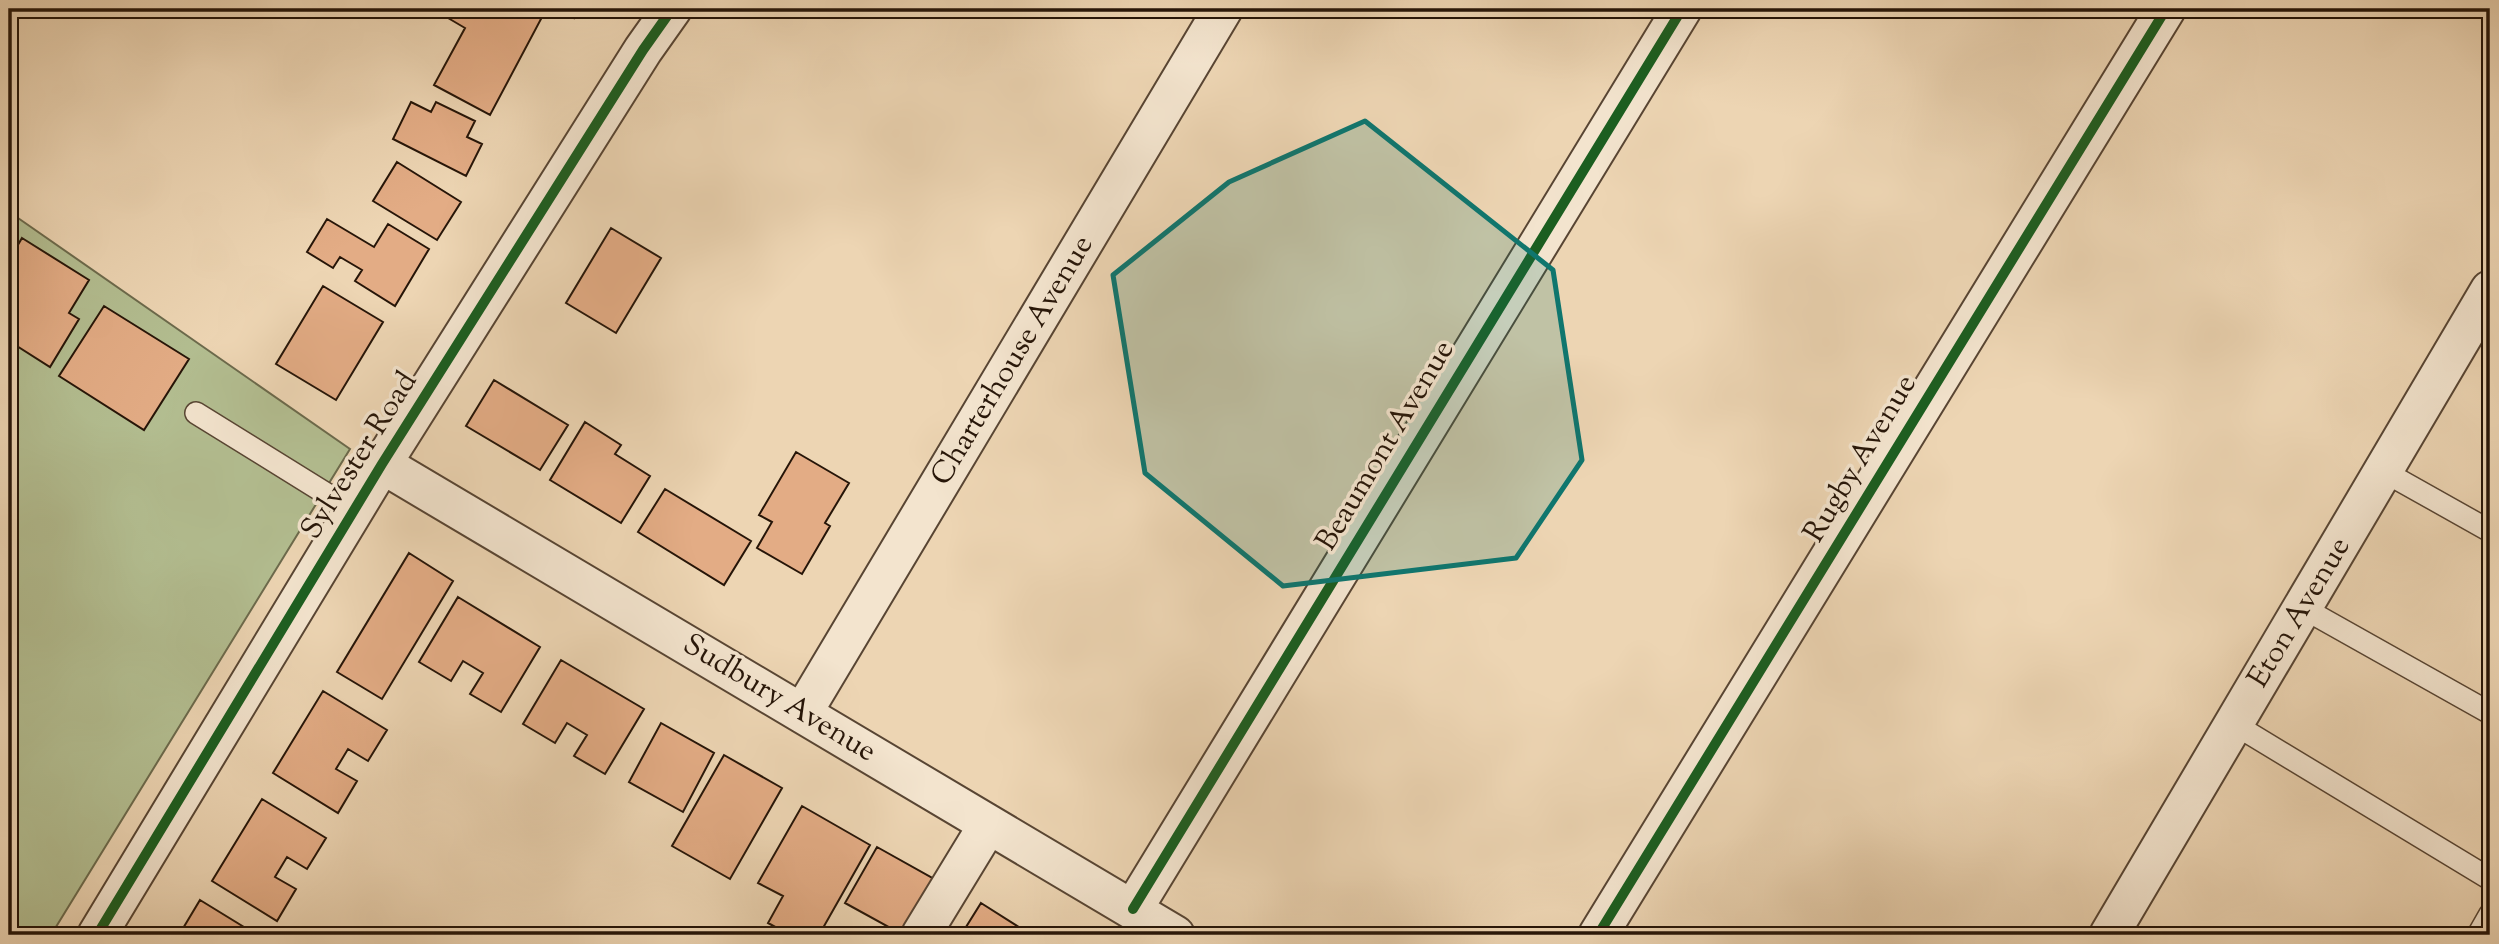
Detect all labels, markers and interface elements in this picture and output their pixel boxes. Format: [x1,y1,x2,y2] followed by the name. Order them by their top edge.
[921,228,1105,494] street label: Charterhouse Avenue
[1306,333,1466,559] street label: Beaumont Avenue
[291,364,429,548] street label: Sylvester Road
[1794,367,1928,551] street label: Rugby Avenue
[2238,529,2362,697] street label: Eton Avenue
[674,624,884,774] street label: Sudbury Avenue

